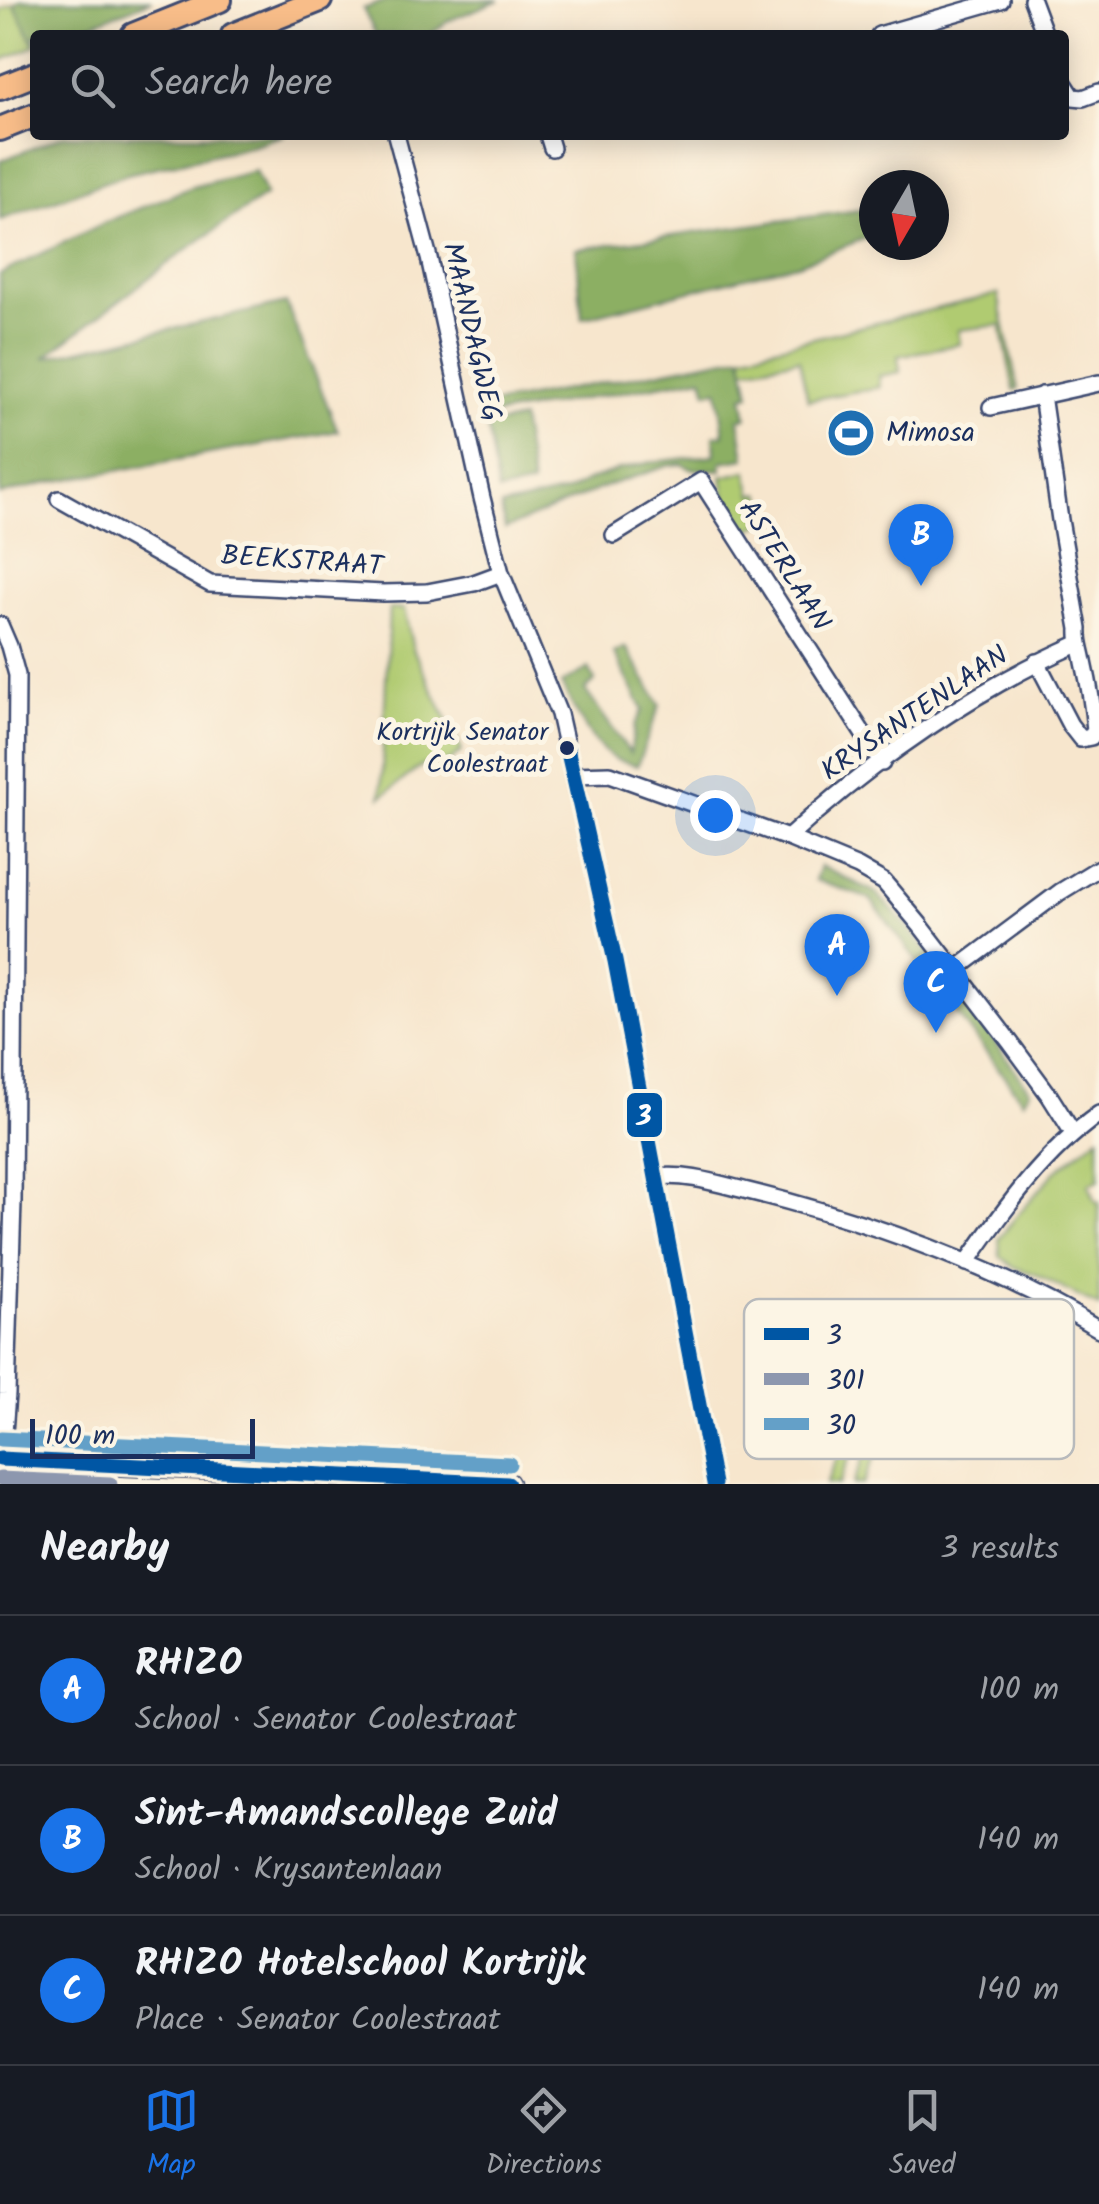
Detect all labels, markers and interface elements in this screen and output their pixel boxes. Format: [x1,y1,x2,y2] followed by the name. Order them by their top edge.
[30,30,1069,140] search box
[145,55,332,115] text: Search here
[65,58,120,113] icon: search
[859,170,949,260] north arrow
[429,238,513,426] street label: MAANDAGWEG
[825,407,877,459] sports icon: Mimosa
[886,411,975,456] place label: Mimosa
[726,491,842,641] street label: ASTERLAAN
[888,504,954,586] pin: B
[219,534,387,590] street label: BEEKSTRAAT
[812,634,1018,794] street label: KRYSANTENLAAN
[376,712,549,786] place label: Kortrijk Senator Coolestraat
[557,738,577,758] marker: Kortrijk Senator Coolestraat
[690,790,741,841] your location
[804,914,870,996] pin: A
[904,950,968,1033] pin: C
[625,1091,664,1139] line badge: 3
[635,1095,652,1140] text: 3
[744,1299,1074,1459] legend
[826,1314,842,1359] text: 3
[826,1359,865,1404] text: 301
[826,1404,856,1449] text: 30
[30,1414,255,1458] scale bar
[45,1414,115,1459] text: 100 m
[40,1516,169,1583] text: Nearby
[940,1524,1059,1575] text: 3 results
[135,1635,242,1695] text: RHIZO
[62,1665,83,1716] text: A
[979,1665,1059,1716] text: 100 m
[135,1695,517,1746] text: School · Senator Coolestraat
[135,1785,557,1845] text: Sint-Amandscollege Zuid
[63,1815,82,1866] text: B
[977,1815,1059,1866] text: 140 m
[135,1845,442,1896] text: School · Krysantenlaan
[135,1935,585,1995] text: RHIZO Hotelschool Kortrijk
[63,1965,82,2016] text: C
[977,1965,1059,2016] text: 140 m
[135,1995,500,2046] text: Place · Senator Coolestraat
[144,2083,199,2188] tab: Map
[486,2083,602,2188] tab: Directions
[889,2083,955,2188] tab: Saved

